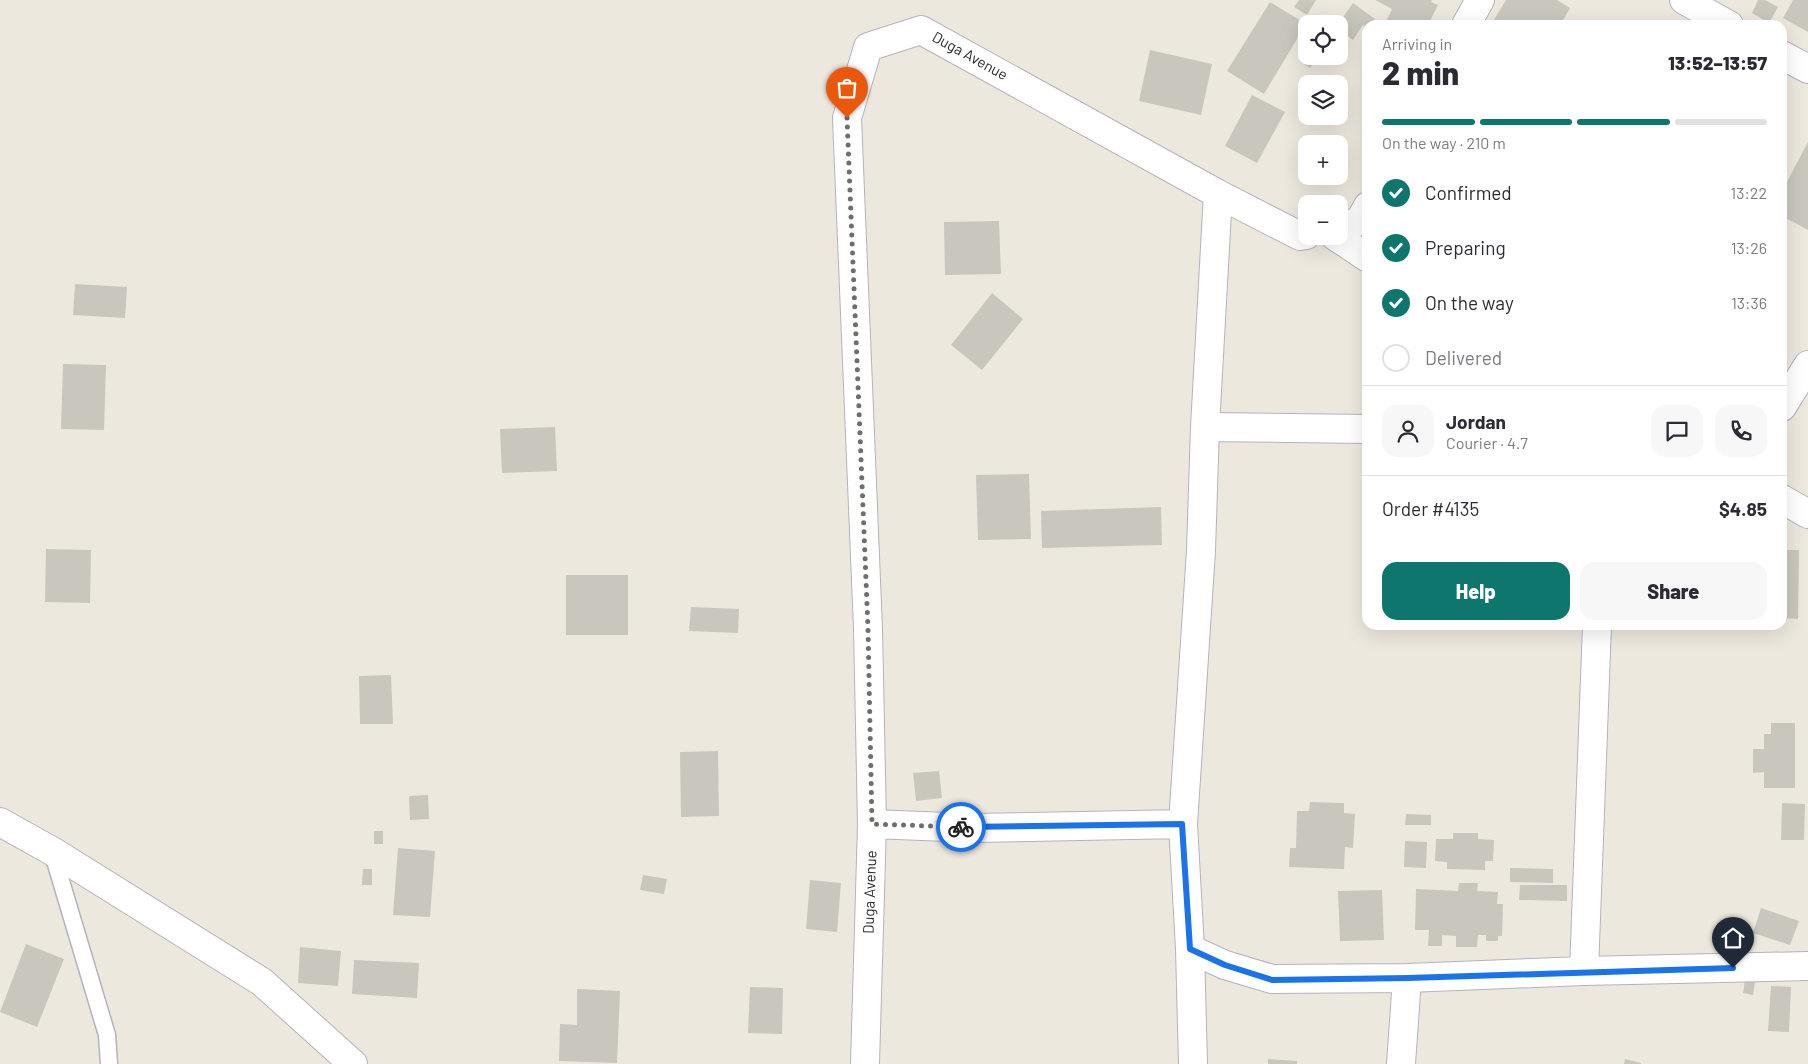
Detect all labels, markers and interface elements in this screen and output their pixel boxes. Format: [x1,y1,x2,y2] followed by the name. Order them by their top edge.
[1298,15,1348,245] map controls
[1298,15,1348,65] button: locate
[930,27,1011,83] street label: Duga Avenue
[1382,34,1452,53] text: Arriving in
[1668,51,1767,74] text: 13:52–13:57
[1382,53,1459,91] text: 2 min
[826,67,868,118] pin
[833,74,861,102] icon: bag
[1298,75,1348,125] button: layers
[1382,133,1506,152] text: On the way · 210 m
[1298,135,1348,185] button: +
[1382,179,1410,207] icon: check
[1425,181,1512,204] text: Confirmed
[1731,183,1767,202] text: 13:22
[1298,195,1348,245] button: −
[1382,234,1410,262] icon: check
[1425,236,1506,259] text: Preparing
[1731,238,1767,257] text: 13:26
[1382,289,1410,317] icon: check
[1425,291,1514,314] text: On the way
[1731,293,1767,312] text: 13:36
[1425,346,1502,369] text: Delivered
[1382,405,1434,457] button: person
[1651,405,1703,457] button: chat
[1715,405,1767,457] button: phone
[1446,410,1506,433] text: Jordan
[1446,433,1528,452] text: Courier · 4.7
[1382,497,1479,520] text: Order #4135
[1719,497,1767,520] text: $4.85
[1382,562,1570,620] button: Help
[1580,562,1767,620] button: Share
[936,802,986,852] courier
[947,813,975,841] icon: bike
[859,850,879,934] street label: Duga Avenue
[1712,917,1754,968] pin
[1719,924,1747,952] icon: home

